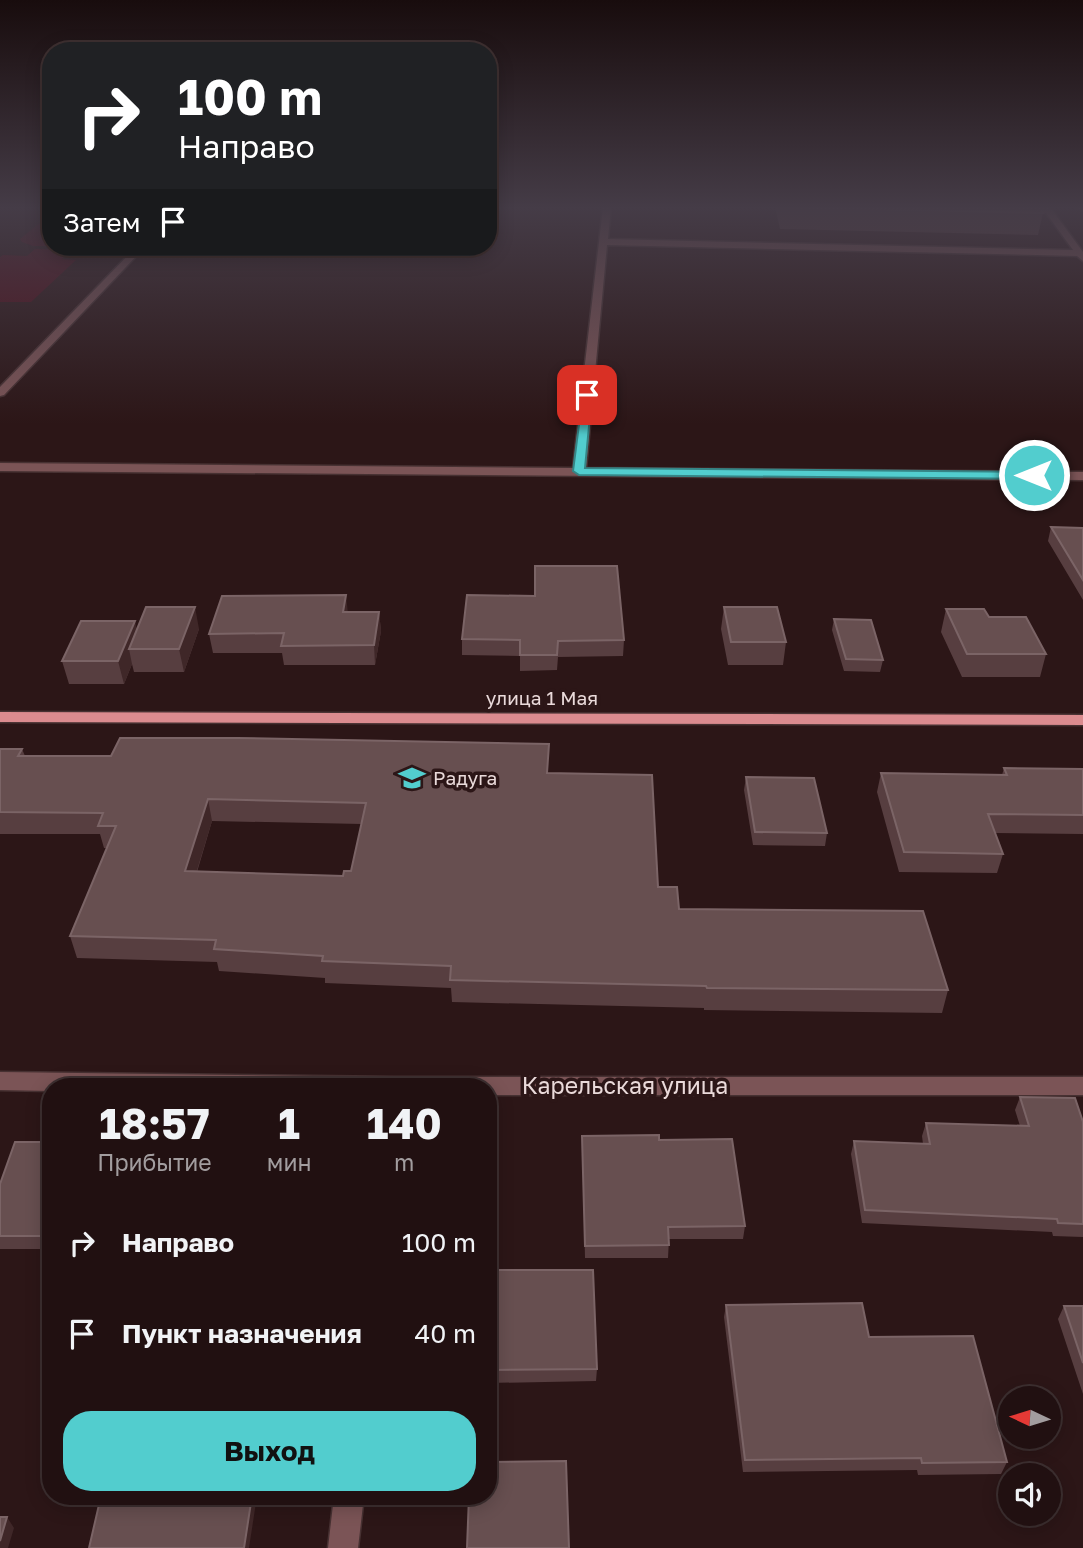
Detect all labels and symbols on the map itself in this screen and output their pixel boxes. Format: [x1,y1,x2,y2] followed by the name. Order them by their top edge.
[557,365,617,425] pin
[997,438,1071,512] position arrow
[486,686,598,709] street label: улица 1 Мая
[397,763,427,793] school or university icon: Радуга
[433,766,497,789] place label: Радуга
[522,1071,728,1099] street label: Карельская улица
[998,1386,1060,1449] north arrow

